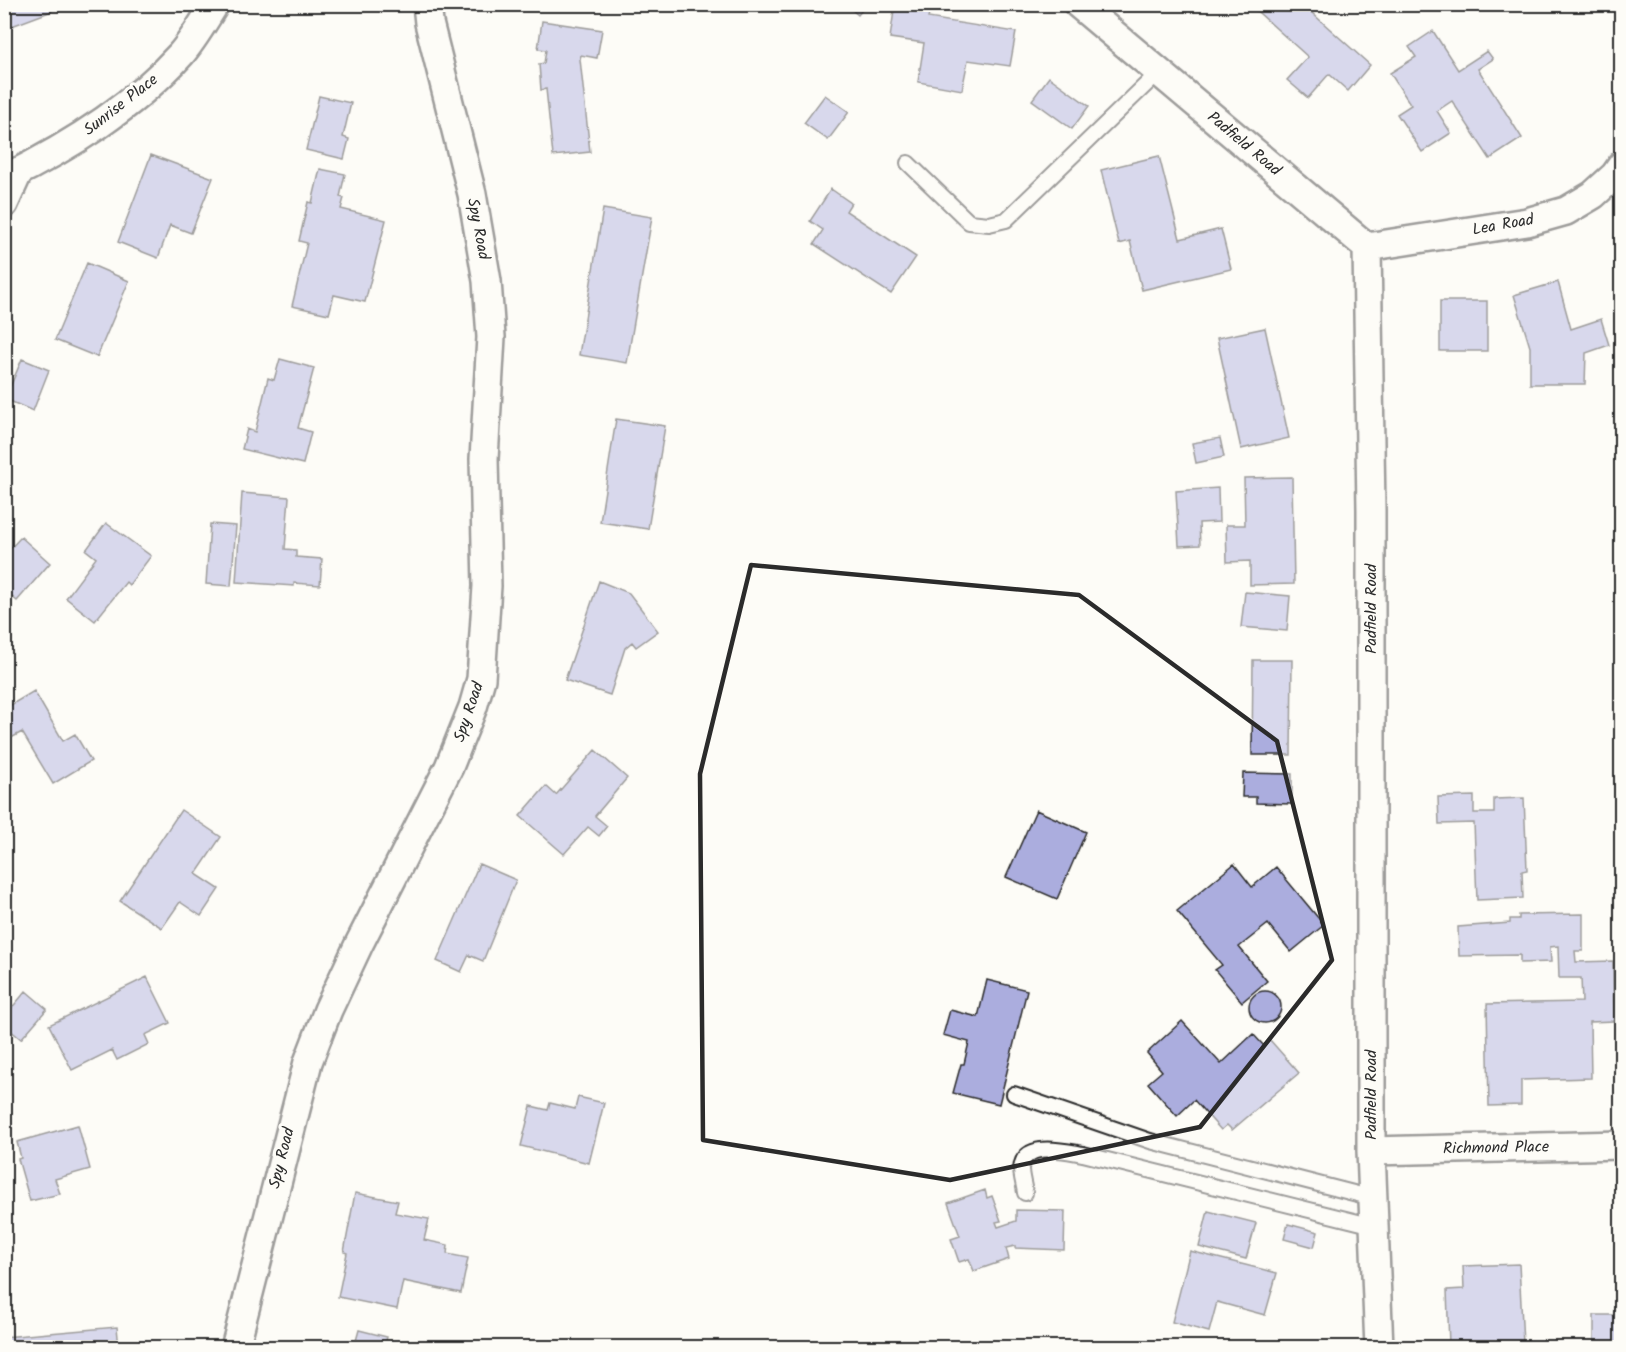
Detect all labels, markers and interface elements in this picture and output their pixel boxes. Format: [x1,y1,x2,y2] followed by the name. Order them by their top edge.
[78,68,164,142] street label: Sunrise Place
[1201,105,1287,183] street label: Padfield Road
[460,196,496,263] street label: Spy Road
[1470,207,1537,243] street label: Lea Road
[1359,563,1384,654] street label: Padfield Road
[447,678,491,745] street label: Spy Road
[1359,1049,1384,1140] street label: Padfield Road
[262,1124,302,1191] street label: Spy Road
[1443,1135,1549,1161] street label: Richmond Place

